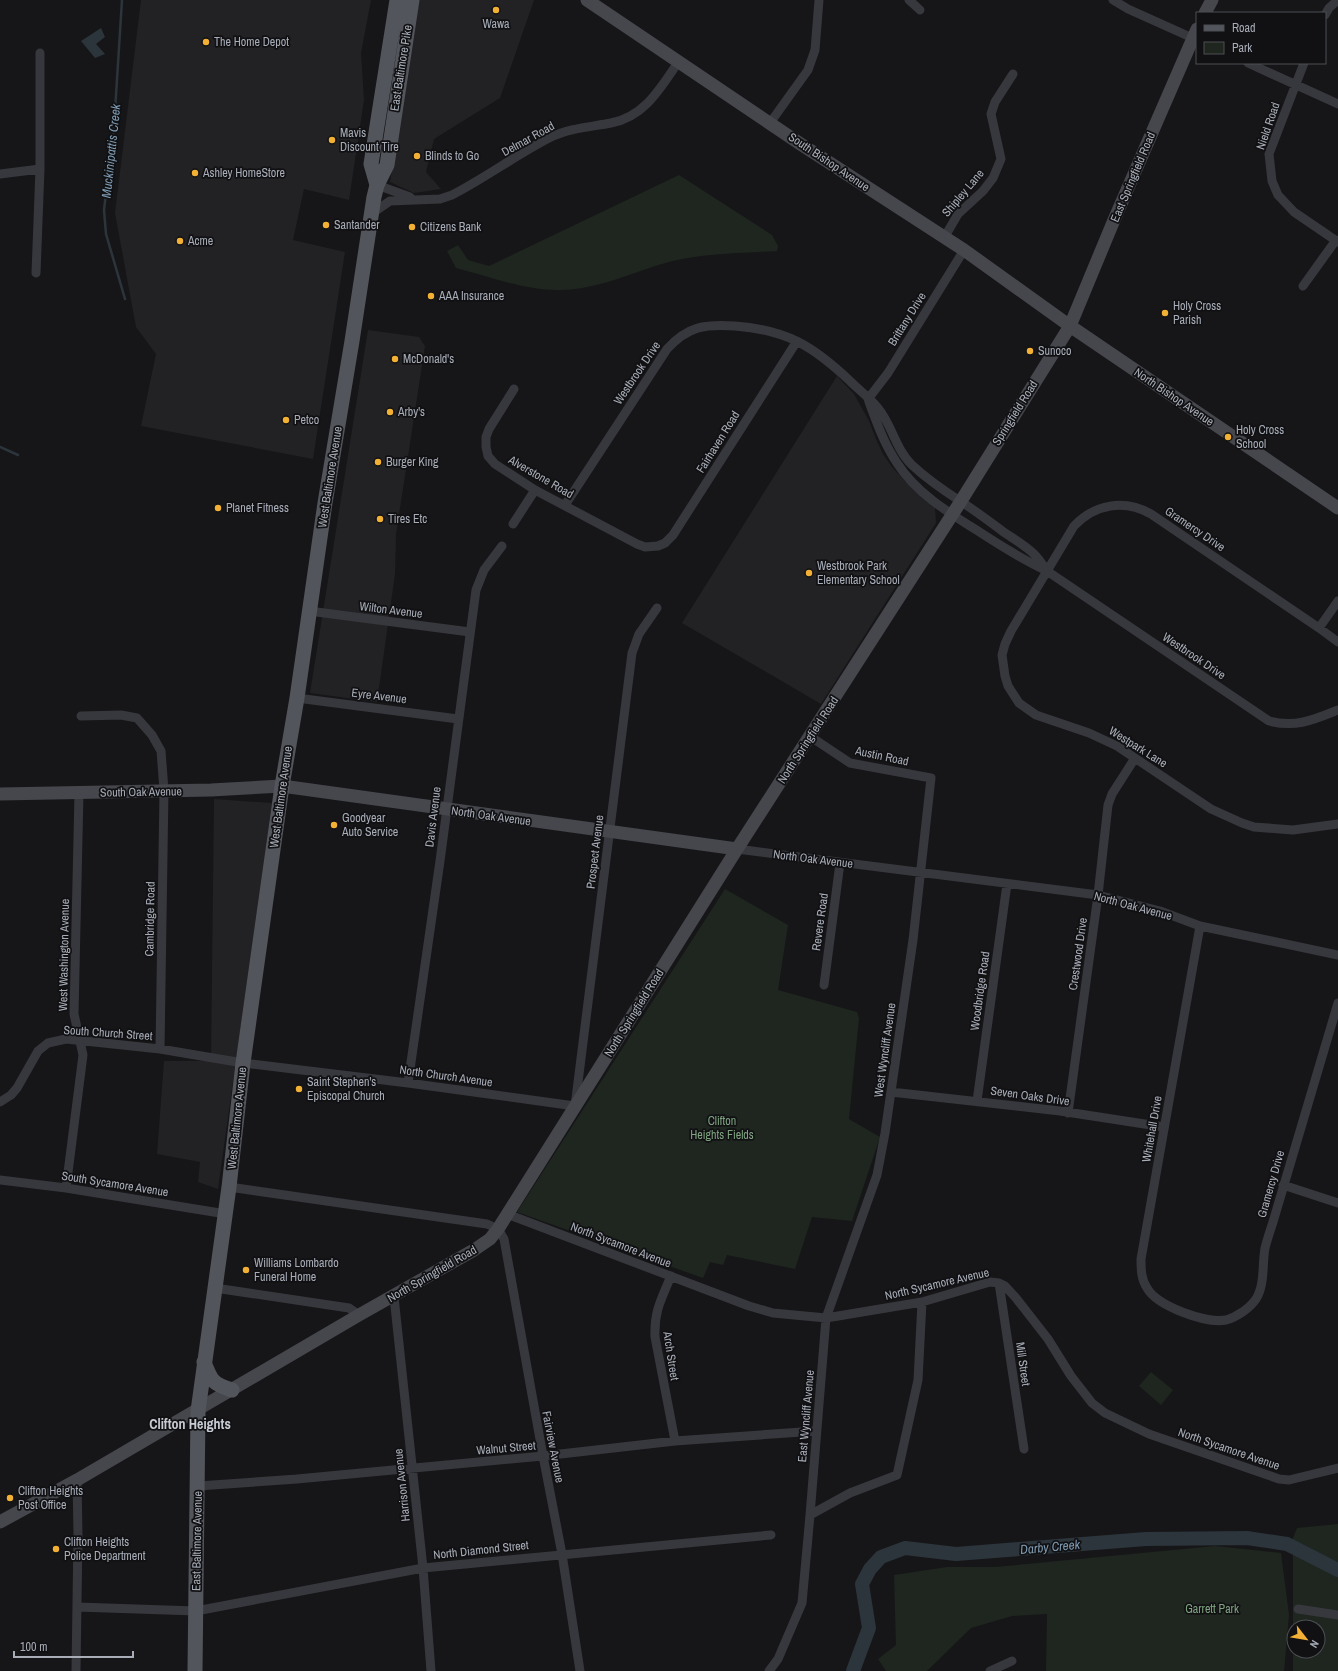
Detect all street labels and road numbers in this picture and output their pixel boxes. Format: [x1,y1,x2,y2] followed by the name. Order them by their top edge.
[386,24,416,112] street label: East Baltimore Pike
[1252,100,1284,152] street label: Nield Road
[499,118,557,160] street label: Delmar Road
[785,129,873,195] street label: South Bishop Avenue
[1107,130,1159,224] street label: East Springfield Road
[938,166,988,220] street label: Shipley Lane
[884,289,930,349] street label: Brittany Drive
[610,338,664,408] street label: Westbrook Drive
[1131,364,1217,430] street label: North Bishop Avenue
[989,377,1041,449] street label: Springfield Road
[693,408,743,476] street label: Fairhaven Road
[314,425,346,529] street label: West Baltimore Avenue
[505,451,577,502] street label: Alverstone Road
[1162,503,1228,555] street label: Gramercy Drive
[359,598,423,622] street label: Wilton Avenue
[1159,629,1229,683] street label: Westbrook Drive
[350,685,408,707] street label: Eyre Avenue
[774,693,842,787] street label: North Springfield Road
[1106,723,1170,771] street label: Westpark Lane
[853,742,910,769] street label: Austin Road
[266,745,296,849] street label: West Baltimore Avenue
[100,783,182,801] street label: South Oak Avenue
[421,786,445,848] street label: Davis Avenue
[450,802,532,830] street label: North Oak Avenue
[583,814,607,890] street label: Prospect Avenue
[772,846,854,872] street label: North Oak Avenue
[141,881,159,957] street label: Cambridge Road
[1092,888,1174,924] street label: North Oak Avenue
[808,892,832,952] street label: Revere Road
[55,899,73,1011] street label: West Washington Avenue
[1065,917,1091,991] street label: Crestwood Drive
[967,950,993,1032] street label: Woodbridge Road
[601,966,667,1060] street label: North Springfield Road
[870,1002,900,1098] street label: West Wyncliff Avenue
[63,1022,153,1044] street label: South Church Street
[398,1062,494,1090] street label: North Church Avenue
[224,1066,250,1170] street label: West Baltimore Avenue
[989,1083,1071,1109] street label: Seven Oaks Drive
[1138,1094,1166,1164] street label: Whitehall Drive
[1254,1148,1288,1220] street label: Gramercy Drive
[60,1168,170,1200] street label: South Sycamore Avenue
[568,1218,674,1272] street label: North Sycamore Avenue
[384,1242,480,1306] street label: North Springfield Road
[883,1264,991,1304] street label: North Sycamore Avenue
[659,1329,683,1382] street label: Arch Street
[1012,1341,1034,1387] street label: Mill Street
[794,1369,818,1463] street label: East Wyncliff Avenue
[538,1410,568,1484] street label: Fairview Avenue
[1176,1424,1282,1474] street label: North Sycamore Avenue
[476,1437,536,1459] street label: Walnut Street
[390,1448,414,1522] street label: Harrison Avenue
[188,1491,206,1591] street label: East Baltimore Avenue
[433,1537,530,1563] street label: North Diamond Street

